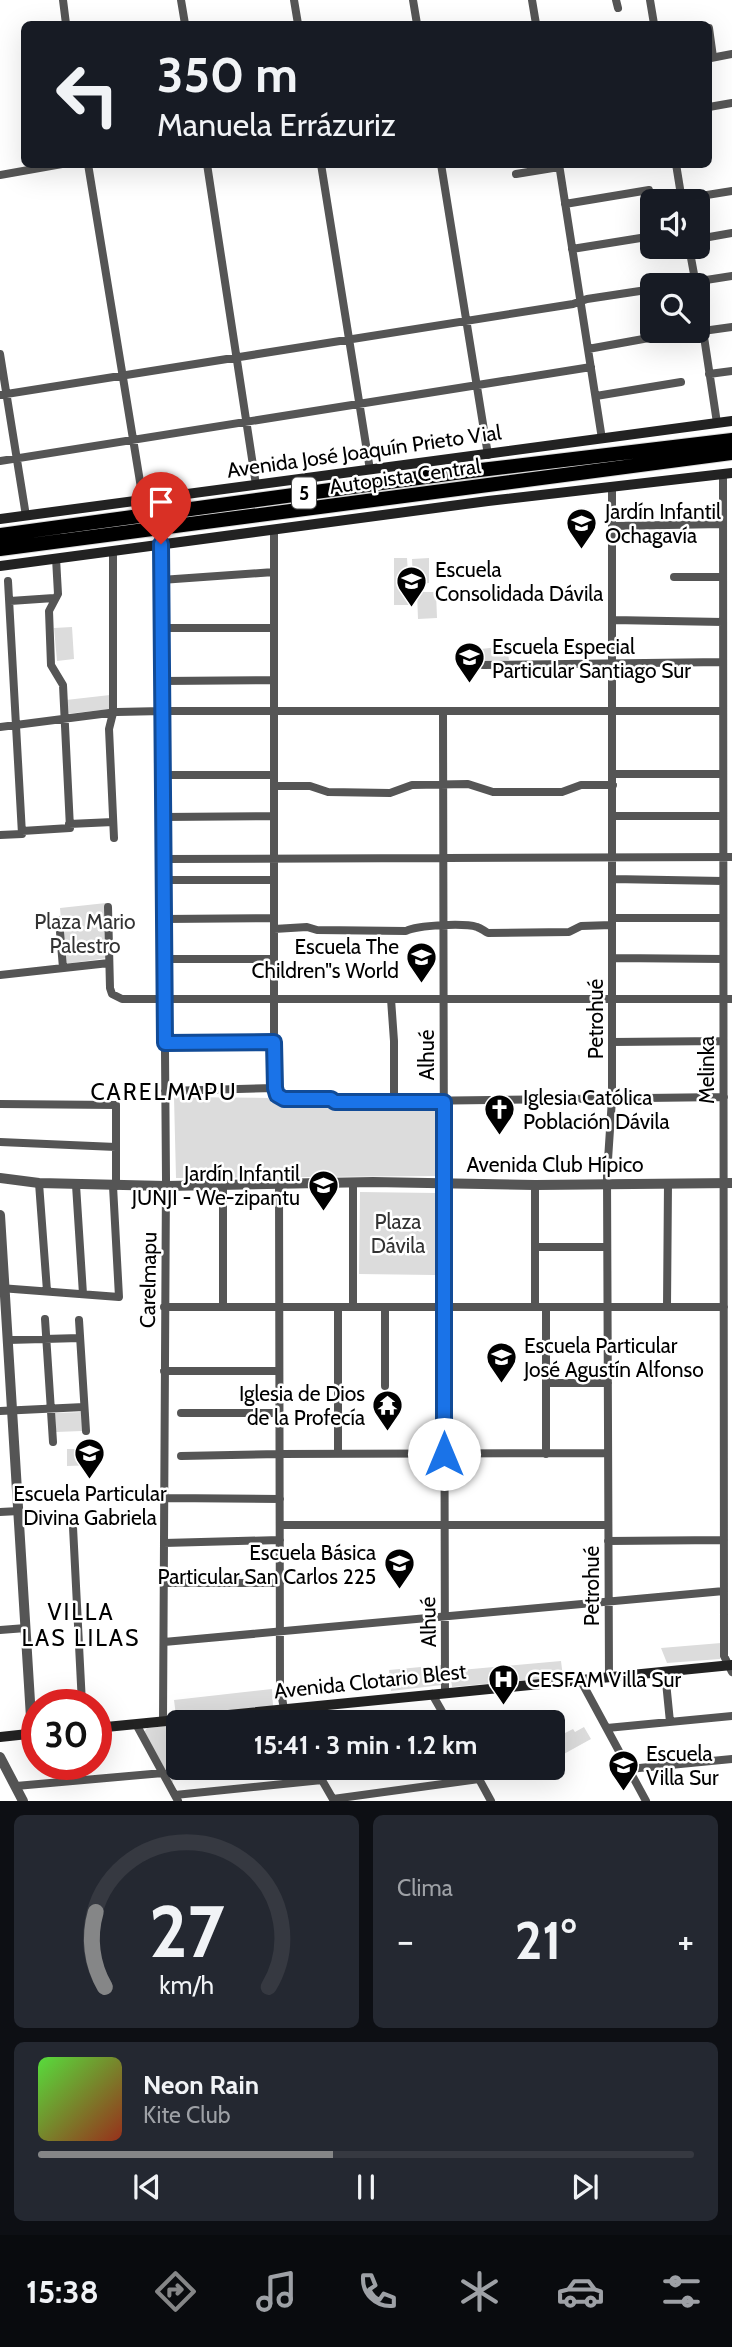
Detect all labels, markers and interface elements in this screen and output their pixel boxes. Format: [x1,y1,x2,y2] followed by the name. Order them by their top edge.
[157,45,298,104] text: 350 m
[42,49,133,140] icon: left
[157,105,396,144] text: Manuela Errázuriz
[640,189,710,343] map controls
[640,189,710,259] button: sound
[640,273,710,343] button: search
[225,419,503,483] street label: Avenida José Joaquín Prieto Vial
[328,453,482,499] street label: Autopista Central
[131,472,191,544] pin
[292,478,316,508] road number: 5
[142,483,180,521] icon: arrive
[604,499,721,548] place label: Jardín Infantil Ochagavía
[565,506,599,550] school or university icon: Jardín Infantil Ochagavía
[435,557,603,606] place label: Escuela Consolidada Dávila
[395,564,429,608] school or university icon: Escuela Consolidada Dávila
[492,634,691,683] place label: Escuela Especial Particular Santiago Sur
[452,641,486,685] school or university icon: Escuela Especial Particular Santiago Sur
[34,909,136,958] park label: Plaza Mario Palestro
[252,934,399,983] place label: Escuela The Children"s World
[405,941,439,985] school or university icon: Escuela The Children"s World
[583,978,608,1059] street label: Petrohué
[414,1029,439,1080] street label: Alhué
[694,1036,719,1104] street label: Melinka
[90,1078,238,1106] district label: CARELMAPU
[523,1085,670,1134] place label: Iglesia Católica Población Dávila
[483,1092,517,1136] church icon: Iglesia Católica Población Dávila
[466,1152,644,1177] street label: Avenida Club Hípico
[131,1161,300,1210] place label: Jardín Infantil JUNJI - We-zipantu
[306,1168,340,1212] school or university icon: Jardín Infantil JUNJI - We-zipantu
[371,1209,425,1258] park label: Plaza Dávila
[135,1232,161,1328] street label: Carelmapu
[523,1333,704,1382] place label: Escuela Particular José Agustín Alfonso
[484,1340,518,1384] school or university icon: Escuela Particular José Agustín Alfonso
[239,1381,365,1430] place label: Iglesia de Dios de la Profecía
[371,1388,405,1432] temple icon: Iglesia de Dios de la Profecía
[407,1417,481,1491] position arrow
[73,1436,107,1480] school or university icon: Escuela Particular Divina Gabriela
[13,1481,167,1530] place label: Escuela Particular Divina Gabriela
[157,1540,376,1589] place label: Escuela Básica Particular San Carlos 225
[579,1545,604,1626] street label: Petrohué
[382,1547,416,1591] school or university icon: Escuela Básica Particular San Carlos 225
[415,1596,441,1648] street label: Alhué
[22,1598,140,1652] district label: VILLA LAS LILAS
[273,1658,467,1704] street label: Avenida Clotario Blest
[487,1662,521,1706] hospital icon: CESFAM Villa Sur
[527,1667,681,1692] place label: CESFAM Villa Sur
[21,1689,112,1780] speed limit sign: 30
[254,1729,477,1761] text: 15:41 · 3 min · 1.2 km
[646,1741,719,1790] place label: Escuela Villa Sur
[606,1748,640,1792] school or university icon: Escuela Villa Sur
[397,1874,453,1902] text: Clima
[149,1888,224,1976] text: 27
[515,1909,576,1972] text: 21°
[397,1917,414,1964] text: −
[677,1917,694,1964] text: +
[159,1970,214,2000] text: km/h
[143,2069,259,2101] text: Neon Rain
[143,2101,230,2129] text: Kite Club
[128,2168,166,2206] icon: previous
[347,2168,385,2206] icon: pause
[566,2168,604,2206] icon: next
[151,2267,200,2316] icon: directions
[252,2267,301,2316] icon: music
[353,2267,402,2316] icon: phone
[455,2267,504,2316] icon: climate
[556,2267,605,2316] icon: car
[657,2267,706,2316] icon: filters
[26,2272,99,2311] text: 15:38

